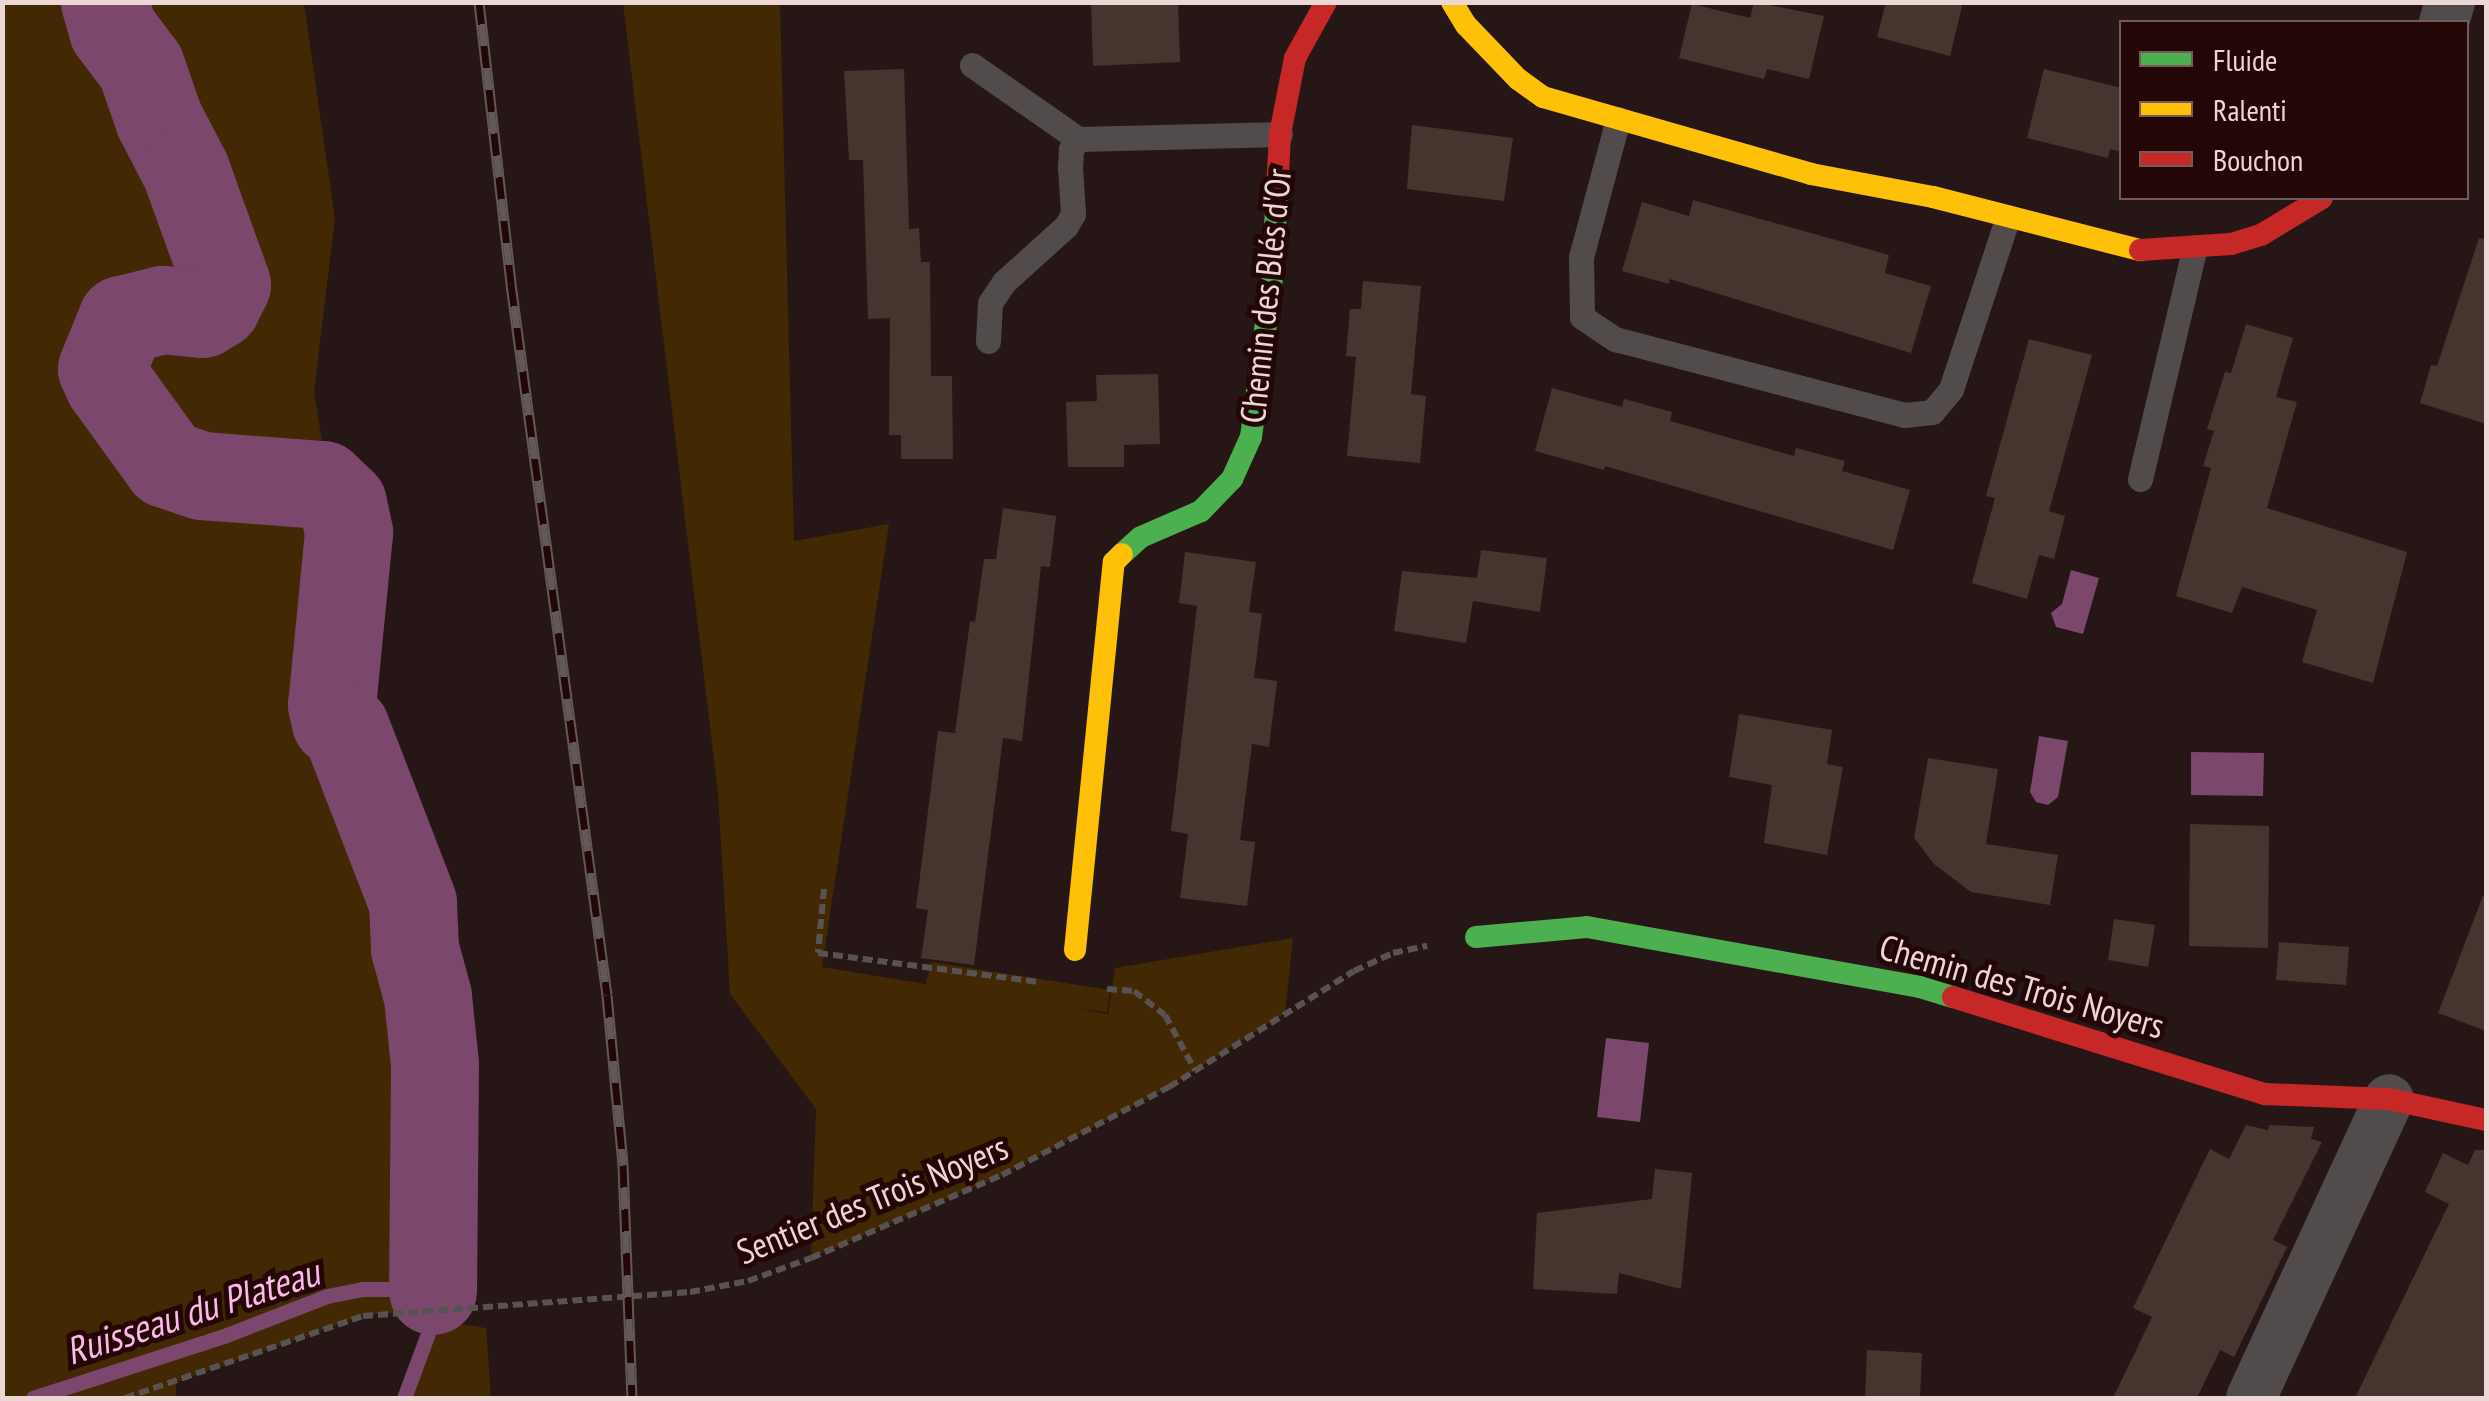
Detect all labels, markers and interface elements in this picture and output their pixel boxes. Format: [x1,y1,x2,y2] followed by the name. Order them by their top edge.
[2119,20,2469,200] legend
[2213,40,2277,79] text: Fluide
[2213,90,2287,129] text: Ralenti
[2213,140,2303,179] text: Bouchon
[1231,167,1299,425] street label: Chemin des Blés d'Or
[1875,925,2169,1047] street label: Chemin des Trois Noyers
[730,1125,1014,1273] street label: Sentier des Trois Noyers
[59,1249,325,1373] water label: Ruisseau du Plateau

